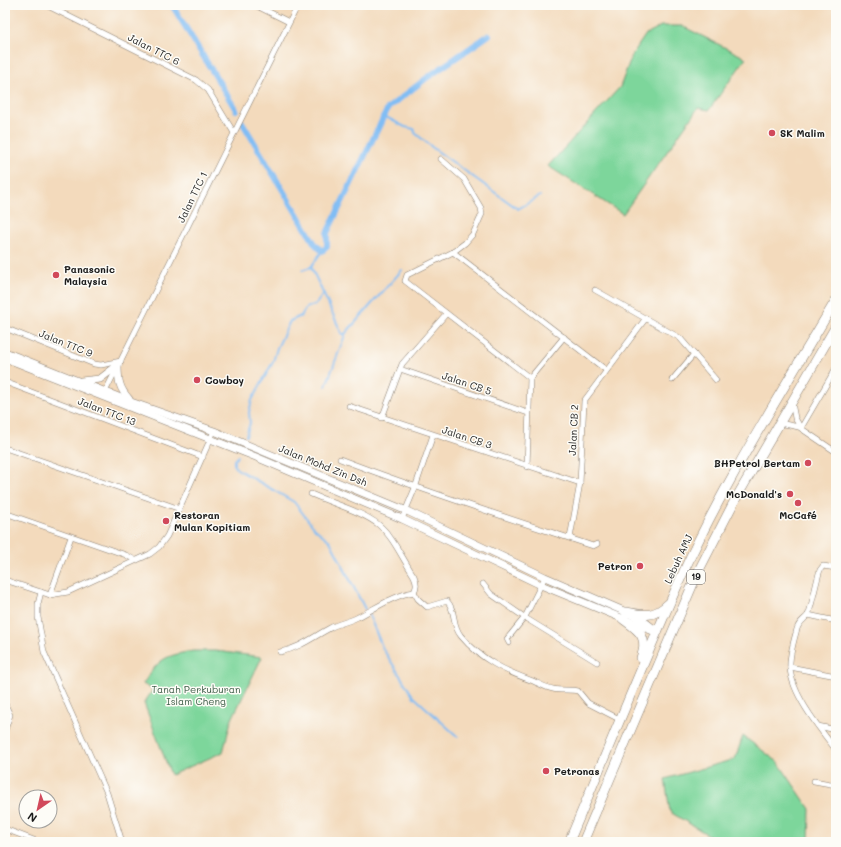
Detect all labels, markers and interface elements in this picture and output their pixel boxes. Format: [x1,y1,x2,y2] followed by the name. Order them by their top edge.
[126,30,182,68] street label: Jalan TTC 6
[780,126,825,140] place label: SK Malim
[767,128,777,138] marker: SK Malim
[174,169,210,225] street label: Jalan TTC 1
[64,262,115,288] place label: Panasonic Malaysia
[51,270,61,280] marker: Panasonic Malaysia
[37,326,95,360] street label: Jalan TTC 9
[440,368,494,398] street label: Jalan CB 5
[205,373,245,387] place label: Cowboy
[192,375,202,385] marker: Cowboy
[76,394,138,429] street label: Jalan TTC 13
[565,404,581,456] street label: Jalan CB 2
[440,422,494,452] street label: Jalan CB 3
[277,441,370,489] street label: Jalan Mohd Zin Dsh
[714,456,800,470] place label: BHPetrol Bertam
[803,458,813,468] marker: BHPetrol Bertam
[726,487,782,501] place label: McDonald's
[785,489,795,499] marker: McDonald's
[793,498,803,508] marker: McCafé
[174,508,250,534] place label: Restoran Mulan Kopitiam
[779,508,817,522] place label: McCafé
[161,516,171,526] marker: Restoran Mulan Kopitiam
[661,532,696,586] street label: Lebuh AMJ
[598,559,632,573] place label: Petron
[635,561,645,571] marker: Petron
[687,570,705,584] road number: 19
[151,682,241,708] park label: Tanah Perkuburan Islam Cheng
[554,764,599,778] place label: Petronas
[541,766,551,776] marker: Petronas
[18,789,58,829] north arrow
[24,809,40,826] text: N

